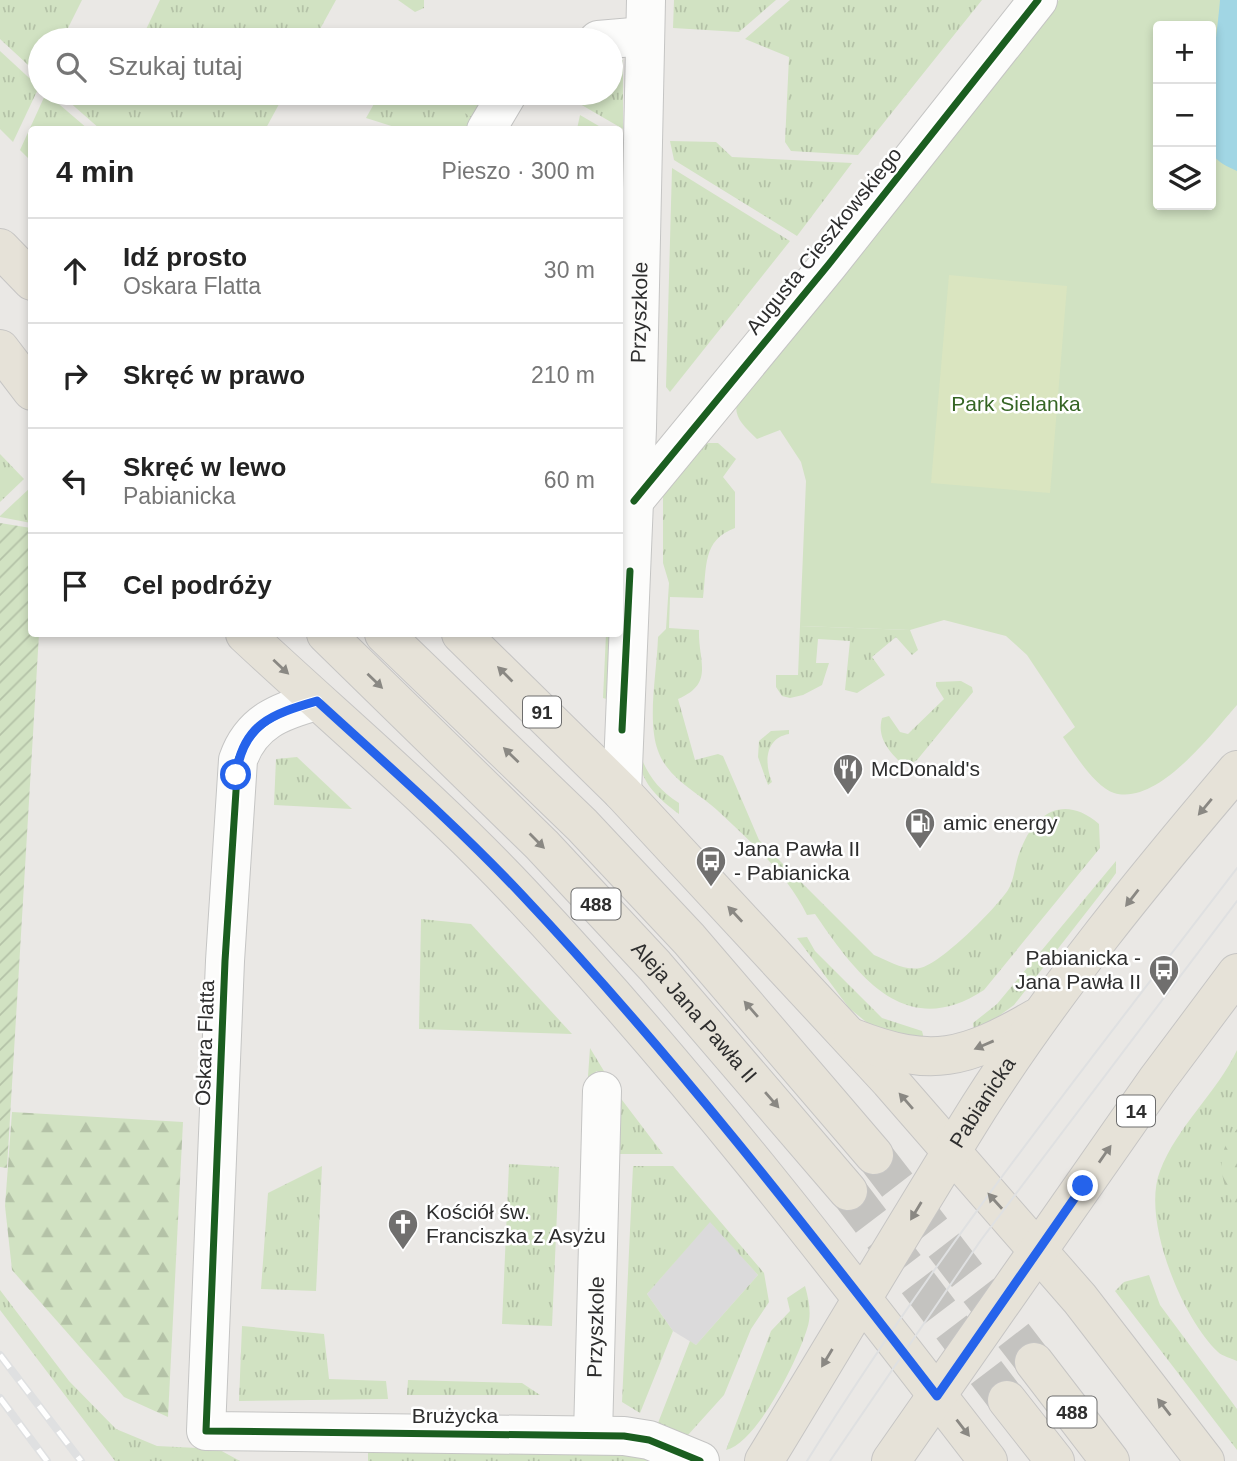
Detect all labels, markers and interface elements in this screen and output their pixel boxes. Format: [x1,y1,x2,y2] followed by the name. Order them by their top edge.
[1153,21,1216,210] map controls
[1153,21,1216,84] button: +
[28,28,623,105] search box
[52,48,90,86] icon: search
[108,51,242,81] text: Szukaj tutaj
[1153,84,1216,147] button: −
[741,143,906,339] street label: Augusta Cieszkowskiego
[1153,147,1216,210] button: layers
[56,155,134,188] text: 4 min
[442,158,595,184] text: Pieszo · 300 m
[123,242,247,272] text: Idź prosto
[56,252,94,290] icon: ahead
[544,257,595,283] text: 30 m
[626,261,651,363] street label: Przyszkole
[123,273,261,299] text: Oskara Flatta
[56,357,94,395] icon: right
[123,360,305,390] text: Skręć w prawo
[531,362,595,388] text: 210 m
[951,392,1081,415] park label: Park Sielanka
[123,452,286,482] text: Skręć w lewo
[56,462,94,500] icon: left
[544,467,595,493] text: 60 m
[123,483,236,509] text: Pabianicka
[56,567,94,605] icon: arrive
[123,570,272,600] text: Cel podróży
[272,659,289,675] one-way arrow
[496,666,513,683] one-way arrow
[366,673,383,689] one-way arrow
[523,696,561,727] road number: 91
[502,746,519,763] one-way arrow
[831,752,865,796] restaurant icon: McDonald's
[871,757,980,780] place label: McDonald's
[220,759,251,790] route start
[1197,798,1213,816] one-way arrow
[903,806,937,850] fuel station icon: amic energy
[943,811,1058,834] place label: amic energy
[529,832,546,849] one-way arrow
[734,837,860,884] place label: Jana Pawła II - Pabianicka
[694,844,728,888] bus stop icon: Jana Pawła II - Pabianicka
[572,888,620,920] road number: 488
[1125,889,1139,907] one-way arrow
[727,906,743,923] one-way arrow
[627,937,762,1087] street label: Aleja Jana Pawła II
[1015,946,1141,993] place label: Pabianicka - Jana Pawła II
[1147,953,1181,997] bus stop icon: Pabianicka - Jana Pawła II
[191,979,218,1106] street label: Oskara Flatta
[743,1000,759,1018] one-way arrow
[974,1039,994,1051] one-way arrow
[945,1052,1020,1152] street label: Pabianicka
[764,1091,780,1109] one-way arrow
[899,1092,914,1109] one-way arrow
[1117,1096,1155,1126] road number: 14
[1098,1145,1112,1163] one-way arrow
[1067,1170,1098,1201] route end
[987,1192,1003,1210] one-way arrow
[426,1200,606,1247] place label: Kościół św. Franciszka z Asyżu
[909,1201,922,1220] one-way arrow
[386,1207,420,1251] church icon: Kościół św. Franciszka z Asyżu
[583,1276,608,1378] street label: Przyszkole
[821,1349,833,1368] one-way arrow
[1048,1396,1096,1428] road number: 488
[1157,1398,1171,1416] one-way arrow
[412,1404,498,1427] street label: Brużycka
[956,1419,971,1437] one-way arrow

